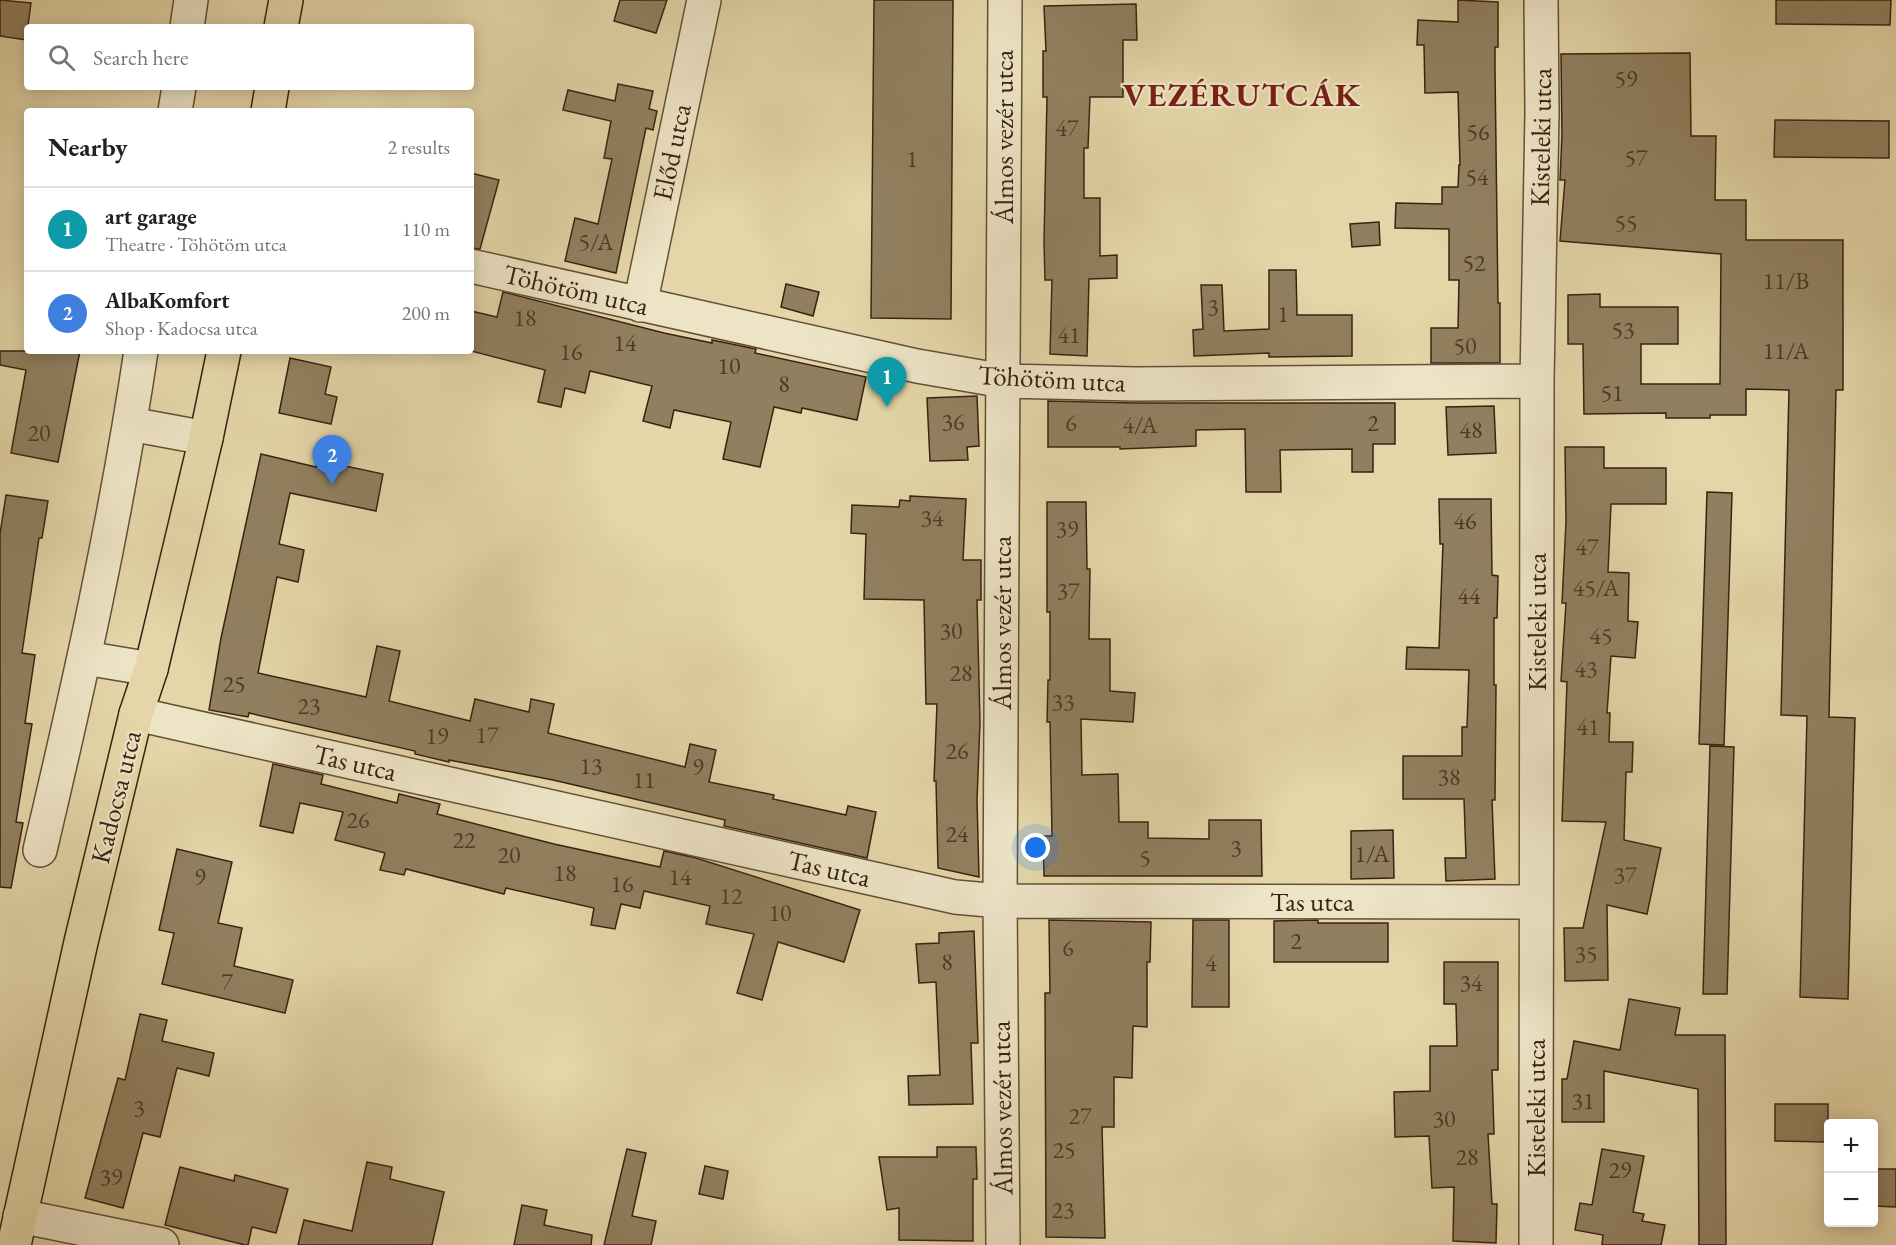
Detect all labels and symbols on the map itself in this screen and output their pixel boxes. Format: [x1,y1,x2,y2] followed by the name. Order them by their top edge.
[986,50,1021,225] street label: Álmos vezér utca
[1614,63,1638,94] house number: 59
[1522,67,1559,207] street label: Kisteleki utca
[1123,73,1361,116] district label: VEZÉRUTCÁK
[644,100,699,204] street label: Előd utca
[1055,112,1079,143] house number: 47
[1466,116,1490,147] house number: 56
[1624,142,1648,173] house number: 57
[906,143,918,174] house number: 1
[1465,161,1489,192] house number: 54
[1614,207,1638,238] house number: 55
[578,226,614,257] house number: 5/A
[1462,247,1486,278] house number: 52
[500,256,652,323] street label: Töhötöm utca
[1763,265,1809,296] house number: 11/B
[1207,291,1219,322] house number: 3
[1277,298,1289,329] house number: 1
[513,302,537,333] house number: 18
[1611,314,1635,345] house number: 53
[1057,319,1081,350] house number: 41
[613,327,637,358] house number: 14
[1453,330,1477,361] house number: 50
[1763,335,1810,366] house number: 11/A
[559,336,583,367] house number: 16
[717,350,741,381] house number: 10
[977,357,1127,400] street label: Töhötöm utca
[868,358,906,407] pin: 1
[778,368,790,399] house number: 8
[1600,377,1624,408] house number: 51
[941,406,965,437] house number: 36
[1065,407,1077,438] house number: 6
[1367,407,1379,438] house number: 2
[1122,409,1158,440] house number: 4/A
[1459,414,1483,445] house number: 48
[27,417,51,448] house number: 20
[312,436,352,485] pin: 2
[920,502,944,533] house number: 34
[1453,505,1477,536] house number: 46
[1055,513,1079,544] house number: 39
[1575,531,1599,562] house number: 47
[984,536,1019,711] street label: Álmos vezér utca
[1519,553,1554,691] street label: Kisteleki utca
[1573,572,1620,603] house number: 45/A
[1056,575,1080,606] house number: 37
[1457,580,1481,611] house number: 44
[939,615,963,646] house number: 30
[1589,620,1613,651] house number: 45
[1574,653,1598,684] house number: 43
[949,657,973,688] house number: 28
[222,668,246,699] house number: 25
[1051,686,1075,717] house number: 33
[297,690,321,721] house number: 23
[1576,711,1600,742] house number: 41
[475,719,499,750] house number: 17
[425,720,449,751] house number: 19
[82,726,149,867] street label: Kadocsa utca
[945,735,969,766] house number: 26
[310,736,400,789] street label: Tas utca
[579,750,603,781] house number: 13
[692,751,704,782] house number: 9
[1437,761,1461,792] house number: 38
[632,764,656,795] house number: 11
[346,804,370,835] house number: 26
[945,818,969,849] house number: 24
[452,824,476,855] house number: 22
[1230,832,1242,863] house number: 3
[1021,833,1050,862] your location
[1354,838,1390,869] house number: 1/A
[497,839,521,870] house number: 20
[784,842,874,895] street label: Tas utca
[1139,842,1151,873] house number: 5
[553,857,577,888] house number: 18
[1613,859,1637,890] house number: 37
[194,861,206,892] house number: 9
[668,861,692,892] house number: 14
[610,868,634,899] house number: 16
[719,880,743,911] house number: 12
[1270,884,1354,919] street label: Tas utca
[768,897,792,928] house number: 10
[1290,925,1302,956] house number: 2
[1062,932,1074,963] house number: 6
[1574,938,1598,969] house number: 35
[941,946,953,977] house number: 8
[1205,947,1217,978] house number: 4
[221,966,233,997] house number: 7
[1459,967,1483,998] house number: 34
[982,1020,1021,1197] street label: Álmos vezér utca
[1518,1039,1553,1177] street label: Kisteleki utca
[1571,1085,1595,1116] house number: 31
[133,1092,145,1123] house number: 3
[1068,1100,1092,1131] house number: 27
[1432,1103,1456,1134] house number: 30
[1052,1134,1076,1165] house number: 25
[1455,1141,1479,1172] house number: 28
[1608,1154,1632,1185] house number: 29
[99,1161,123,1192] house number: 39
[1051,1194,1075,1225] house number: 23

